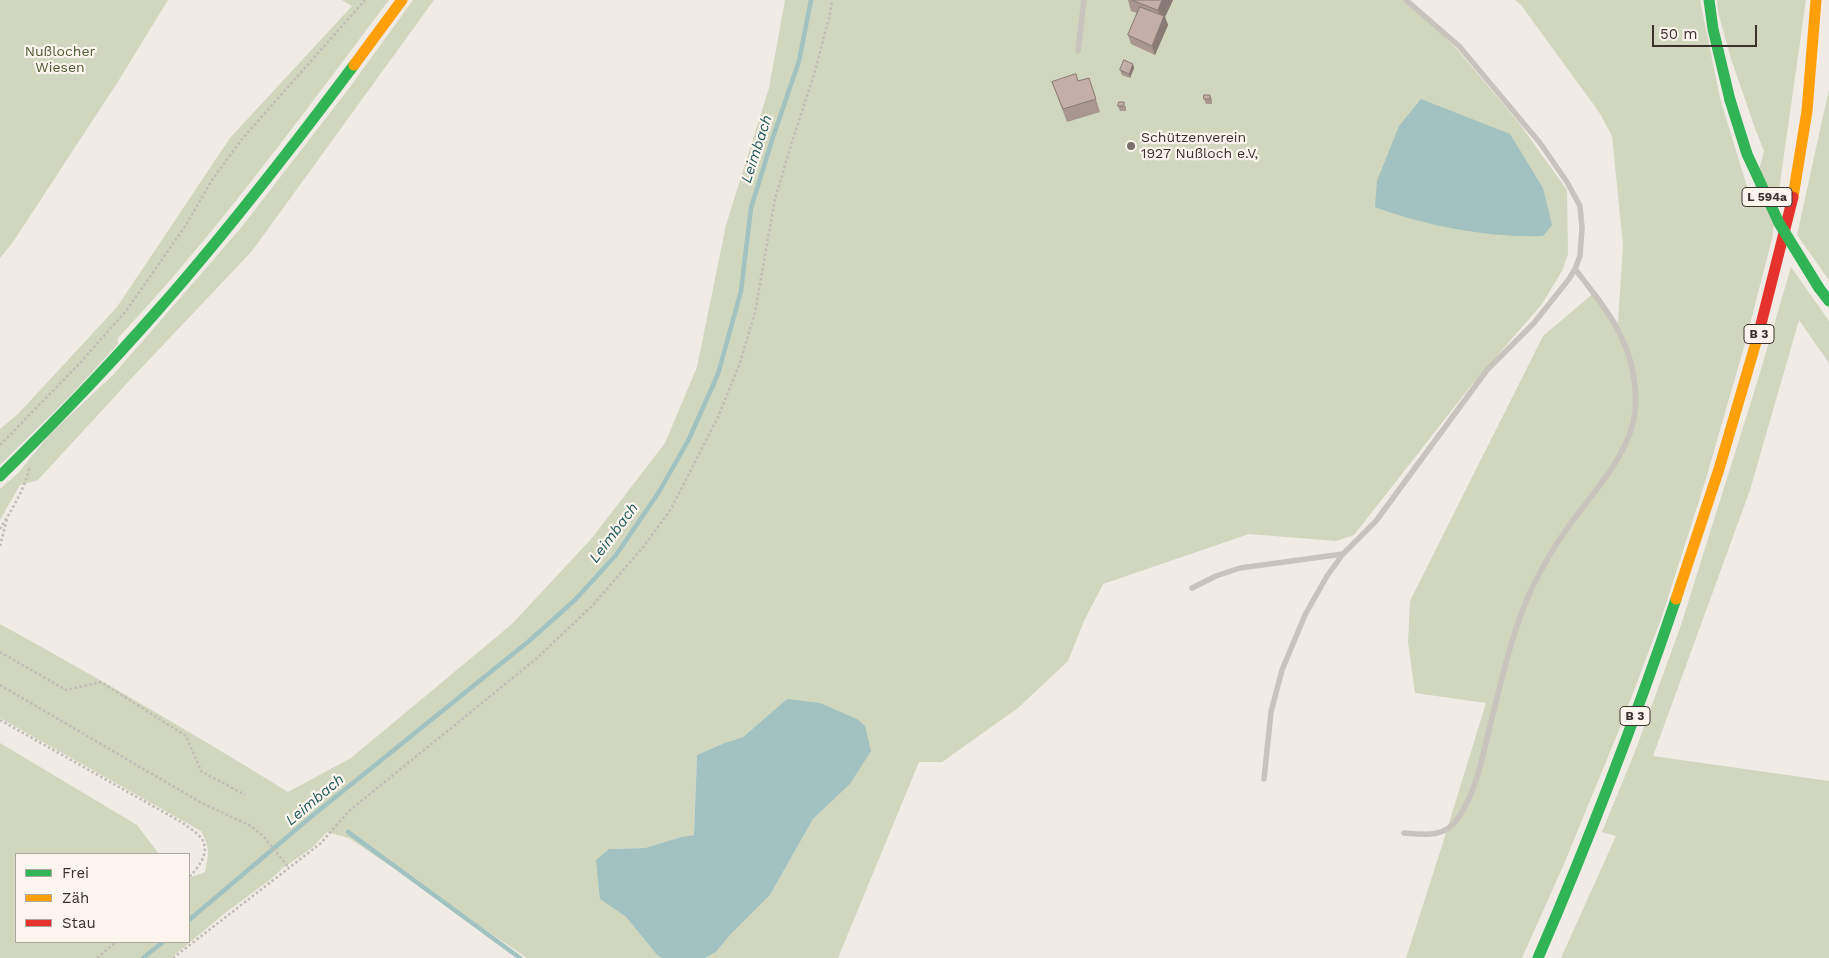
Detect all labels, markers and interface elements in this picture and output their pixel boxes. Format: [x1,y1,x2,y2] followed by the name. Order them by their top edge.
[1654,15,1759,47] scale bar
[1660,25,1697,43] text: 50 m
[25,44,95,76] park label: Nußlocher Wiesen
[738,113,776,185] water label: Leimbach
[1141,130,1258,162] place label: Schützenverein 1927 Nußloch e.V,
[1125,140,1137,152] marker: Schützenverein 1927 Nußloch e.V,
[1742,188,1792,206] road number: L 594a
[1744,324,1774,344] road number: B 3
[586,499,642,567] water label: Leimbach
[1620,706,1650,726] road number: B 3
[282,770,348,830] water label: Leimbach
[15,853,190,943] legend
[62,864,89,882] text: Frei
[62,889,89,907] text: Zäh
[62,914,96,932] text: Stau

